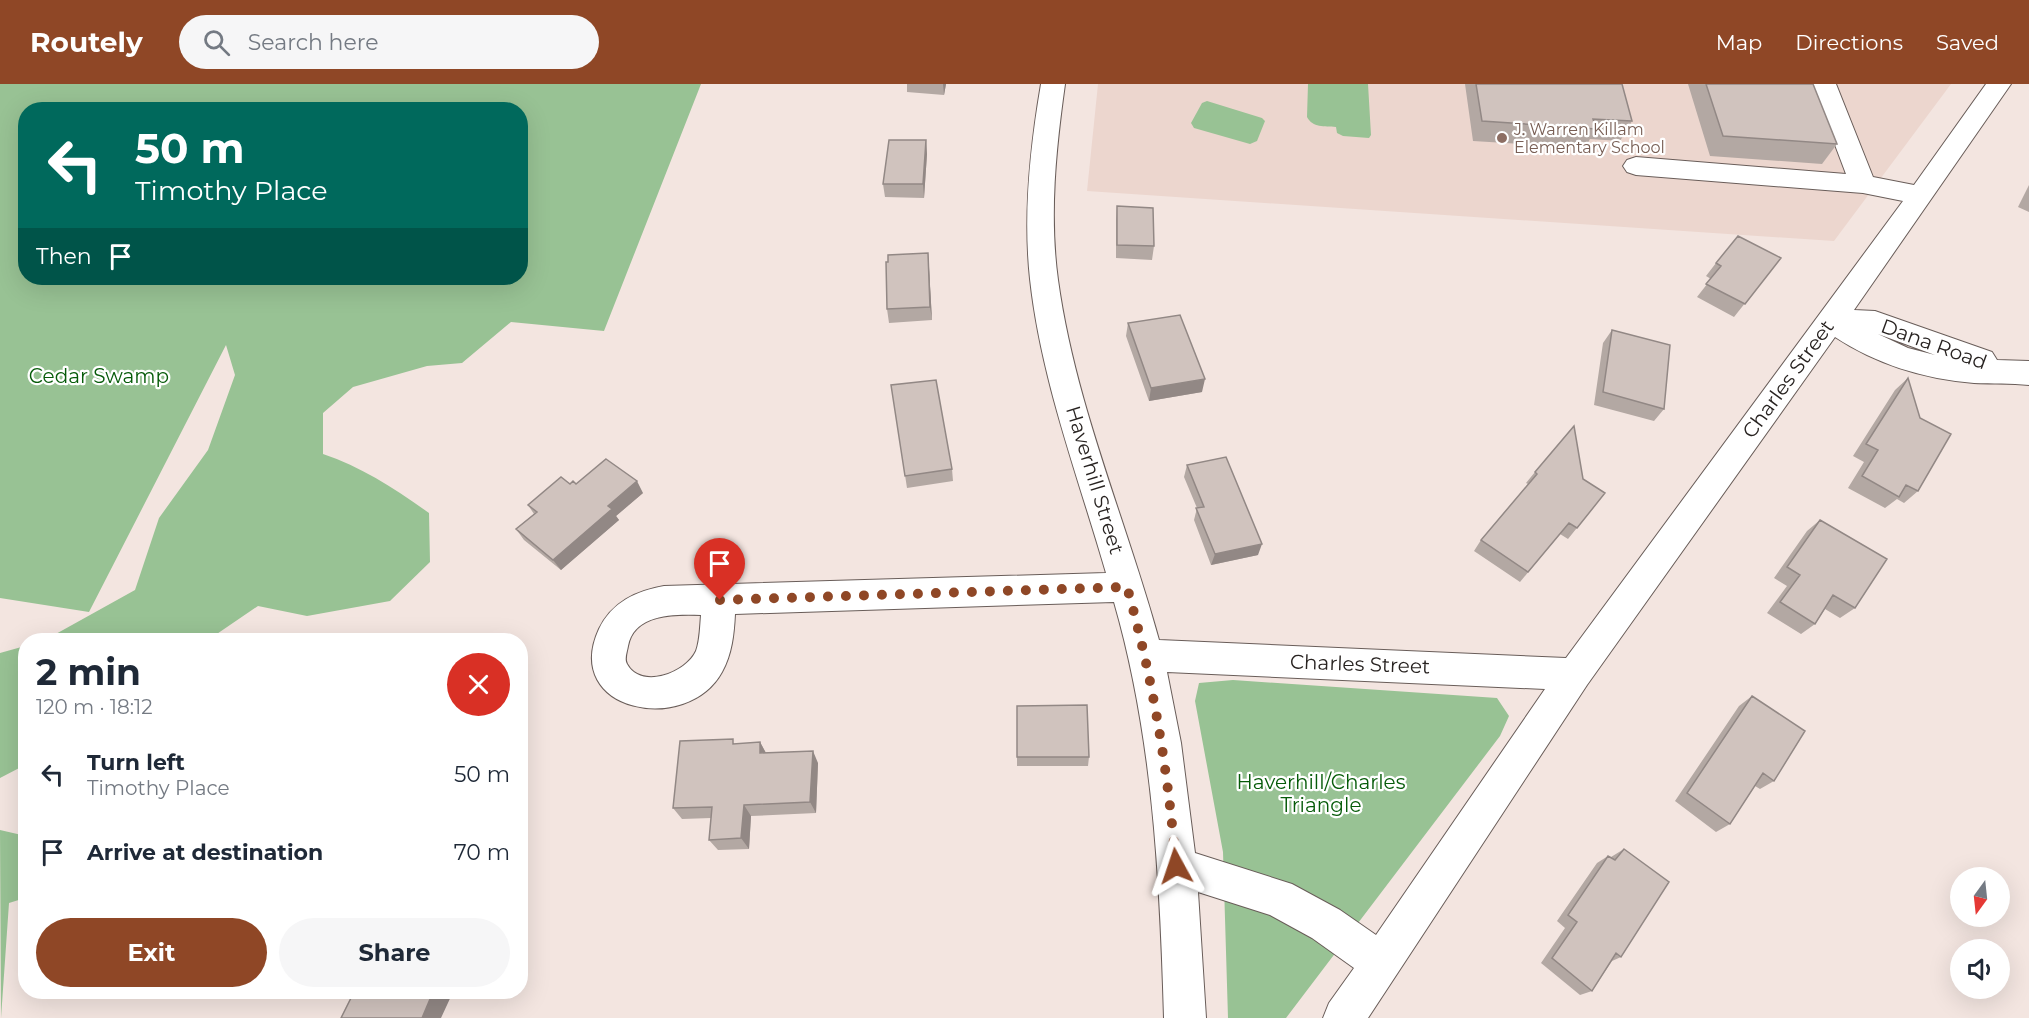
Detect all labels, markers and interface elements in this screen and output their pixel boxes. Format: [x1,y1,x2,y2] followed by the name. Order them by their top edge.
[179,15,599,69] search box
[30,25,143,59] text: Routely
[200,26,233,59] icon: search
[248,29,379,56] text: Search here
[1716,30,1762,55] text: Map
[1795,30,1903,55] text: Directions
[1936,30,1999,55] text: Saved
[1513,120,1665,157] place label: J. Warren Killam Elementary School
[135,122,244,174] text: 50 m
[36,126,114,204] icon: left
[1495,131,1509,145] marker: J. Warren Killam Elementary School
[135,174,328,207] text: Timothy Place
[104,240,137,273] icon: arrive
[36,243,92,270] text: Then
[1878,314,1990,374] street label: Dana Road
[1737,315,1839,443] street label: Charles Street
[29,364,169,388] park label: Cedar Swamp
[1061,403,1129,557] street label: Haverhill Street
[694,538,745,600] pin
[703,547,736,580] icon: arrive
[36,650,141,694] text: 2 min
[1289,650,1431,678] street label: Charles Street
[447,653,510,716] button: close
[36,695,153,719] text: 120 m · 18:12
[87,749,185,776] text: Turn left
[36,758,69,791] icon: left
[454,761,510,788] text: 50 m
[1237,770,1406,817] park label: Haverhill/Charles Triangle
[87,776,230,800] text: Timothy Place
[1144,834,1208,898] position arrow
[36,836,69,869] icon: arrive
[87,839,323,866] text: Arrive at destination
[454,839,510,866] text: 70 m
[1950,867,2010,927] north arrow
[1950,867,2010,999] map controls
[36,918,267,987] button: Exit
[279,918,510,987] button: Share
[1950,939,2010,999] button: sound

